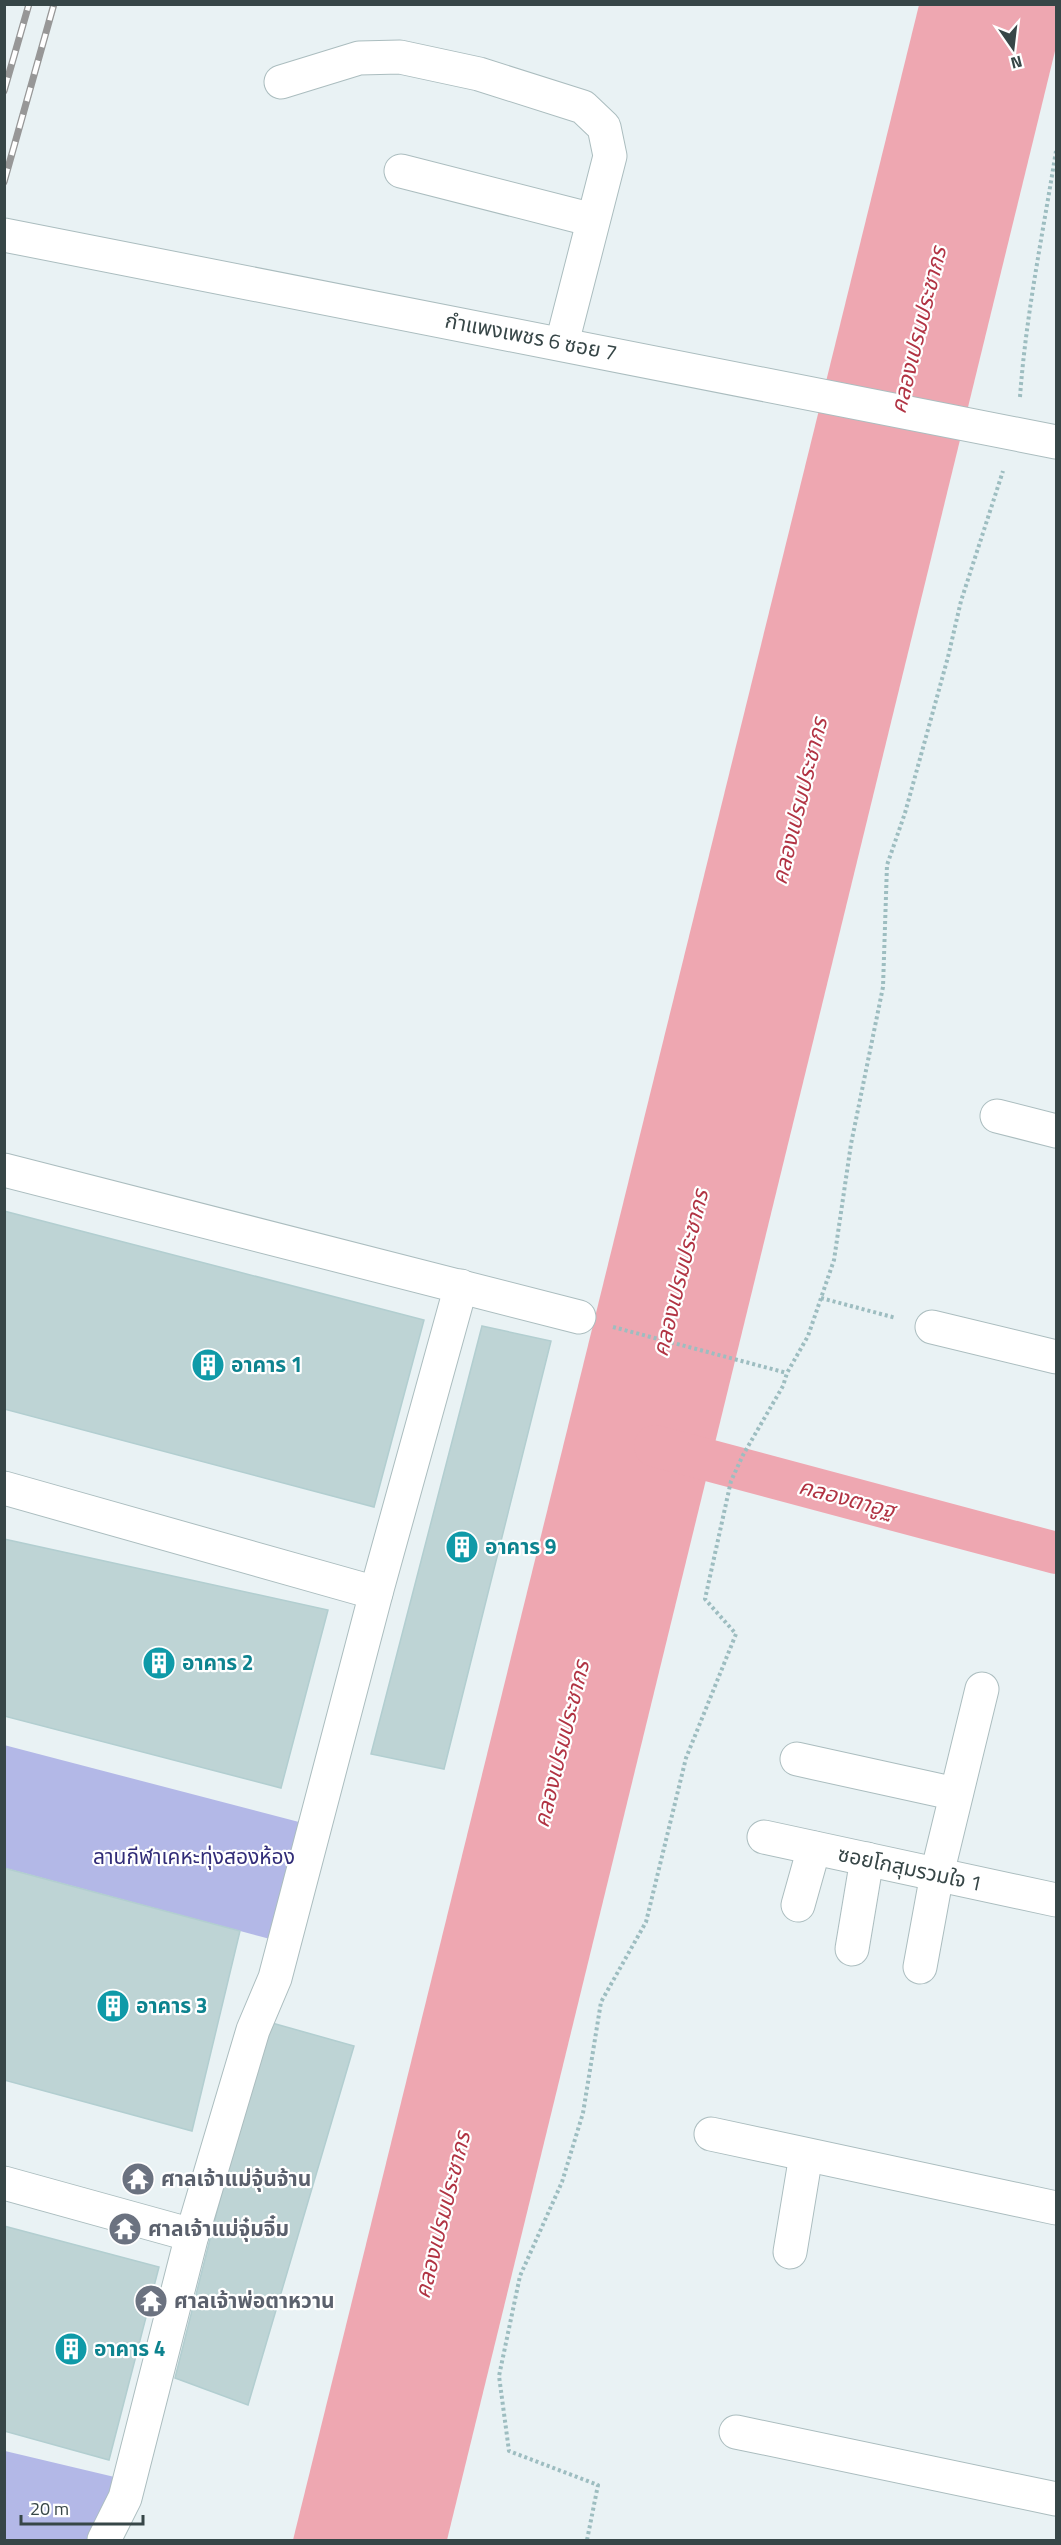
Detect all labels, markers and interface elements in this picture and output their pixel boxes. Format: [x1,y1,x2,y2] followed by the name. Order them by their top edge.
[983,18,1043,78] north arrow
[1008,50,1025,76] text: N
[881,241,956,417] water label: คลองเปรมประชากร
[443,304,620,368] street label: กำแพงเพชร 6 ซอย 7
[762,712,837,888] water label: คลองเปรมประชากร
[643,1184,718,1360] water label: คลองเปรมประชากร
[190,1347,226,1383] building icon: อาคาร 1
[231,1348,303,1380] place label: อาคาร 1
[795,1469,902,1528] water label: คลองตาอูฐ
[444,1529,480,1565] building icon: อาคาร 9
[485,1530,557,1562] place label: อาคาร 9
[141,1645,177,1681] building icon: อาคาร 2
[182,1646,254,1678] place label: อาคาร 2
[524,1655,599,1831] water label: คลองเปรมประชากร
[835,1837,985,1899] street label: ซอยโกสุมรวมใจ 1
[93,1840,295,1872] park label: ลานกีฬาเคหะทุ่งสองห้อง
[95,1988,131,2024] building icon: อาคาร 3
[136,1989,208,2021] place label: อาคาร 3
[405,2126,480,2302] water label: คลองเปรมประชากร
[120,2161,156,2197] temple icon: ศาลเจ้าแม่จุ้นจ้าน
[161,2162,311,2194] place label: ศาลเจ้าแม่จุ้นจ้าน
[107,2211,143,2247] temple icon: ศาลเจ้าแม่จุ๋มจิ๋ม
[148,2212,289,2244] place label: ศาลเจ้าแม่จุ๋มจิ๋ม
[133,2283,169,2319] temple icon: ศาลเจ้าพ่อตาหวาน
[174,2284,335,2316] place label: ศาลเจ้าพ่อตาหวาน
[53,2331,89,2367] building icon: อาคาร 4
[94,2332,166,2364] place label: อาคาร 4
[21,2488,142,2526] scale bar
[30,2495,69,2522] text: 20 m

